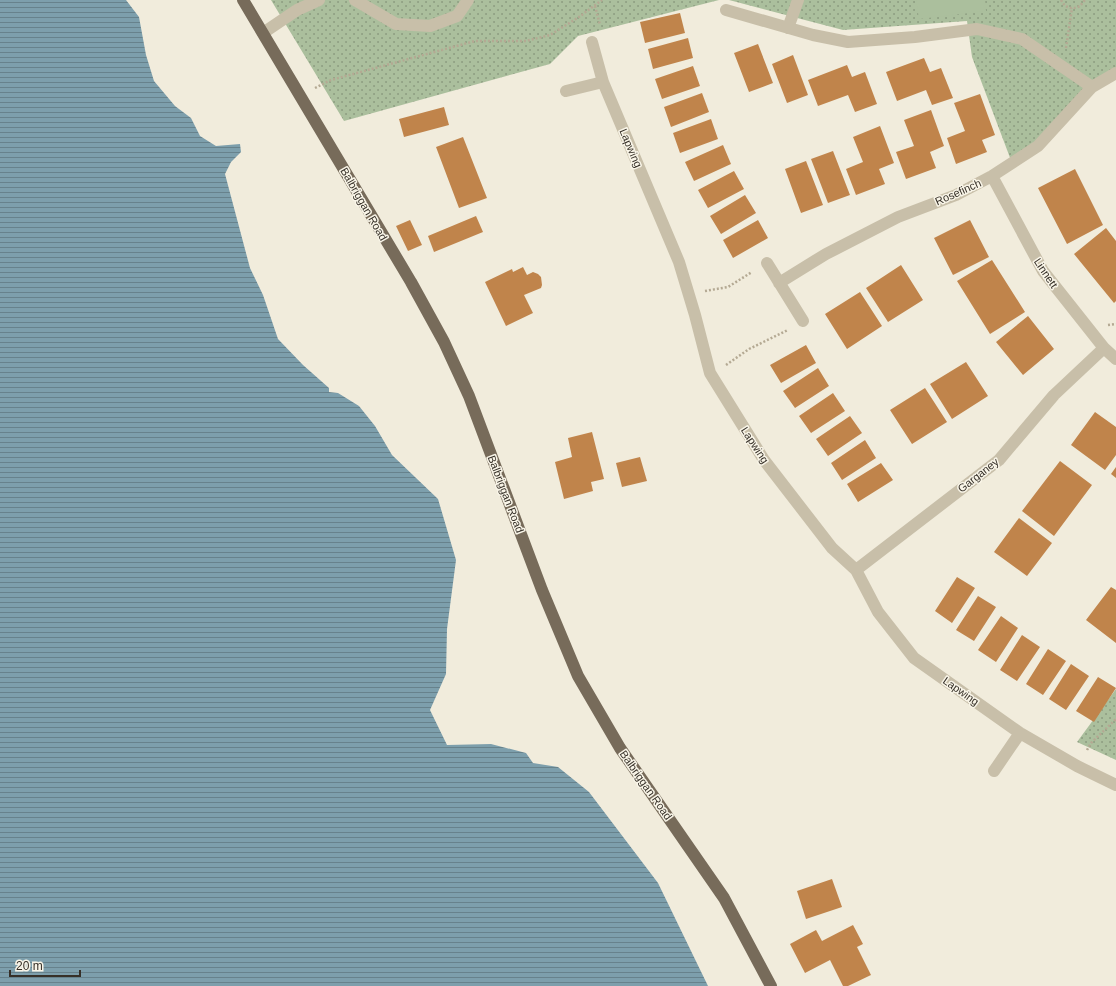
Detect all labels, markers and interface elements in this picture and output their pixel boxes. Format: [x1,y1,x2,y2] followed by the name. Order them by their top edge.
[617,127,645,169] street label: Lapwing
[338,166,390,242] street label: Balbriggan Road
[933,177,983,207] street label: Rosefinch
[1032,256,1060,290] street label: Linnett
[739,425,771,465] street label: Lapwing
[486,454,526,534] street label: Balbriggan Road
[955,455,1001,495] street label: Garganey
[941,674,981,708] street label: Lapwing
[618,748,674,822] street label: Balbriggan Road
[10,952,80,978] scale bar
[16,959,43,973] text: 20 m

